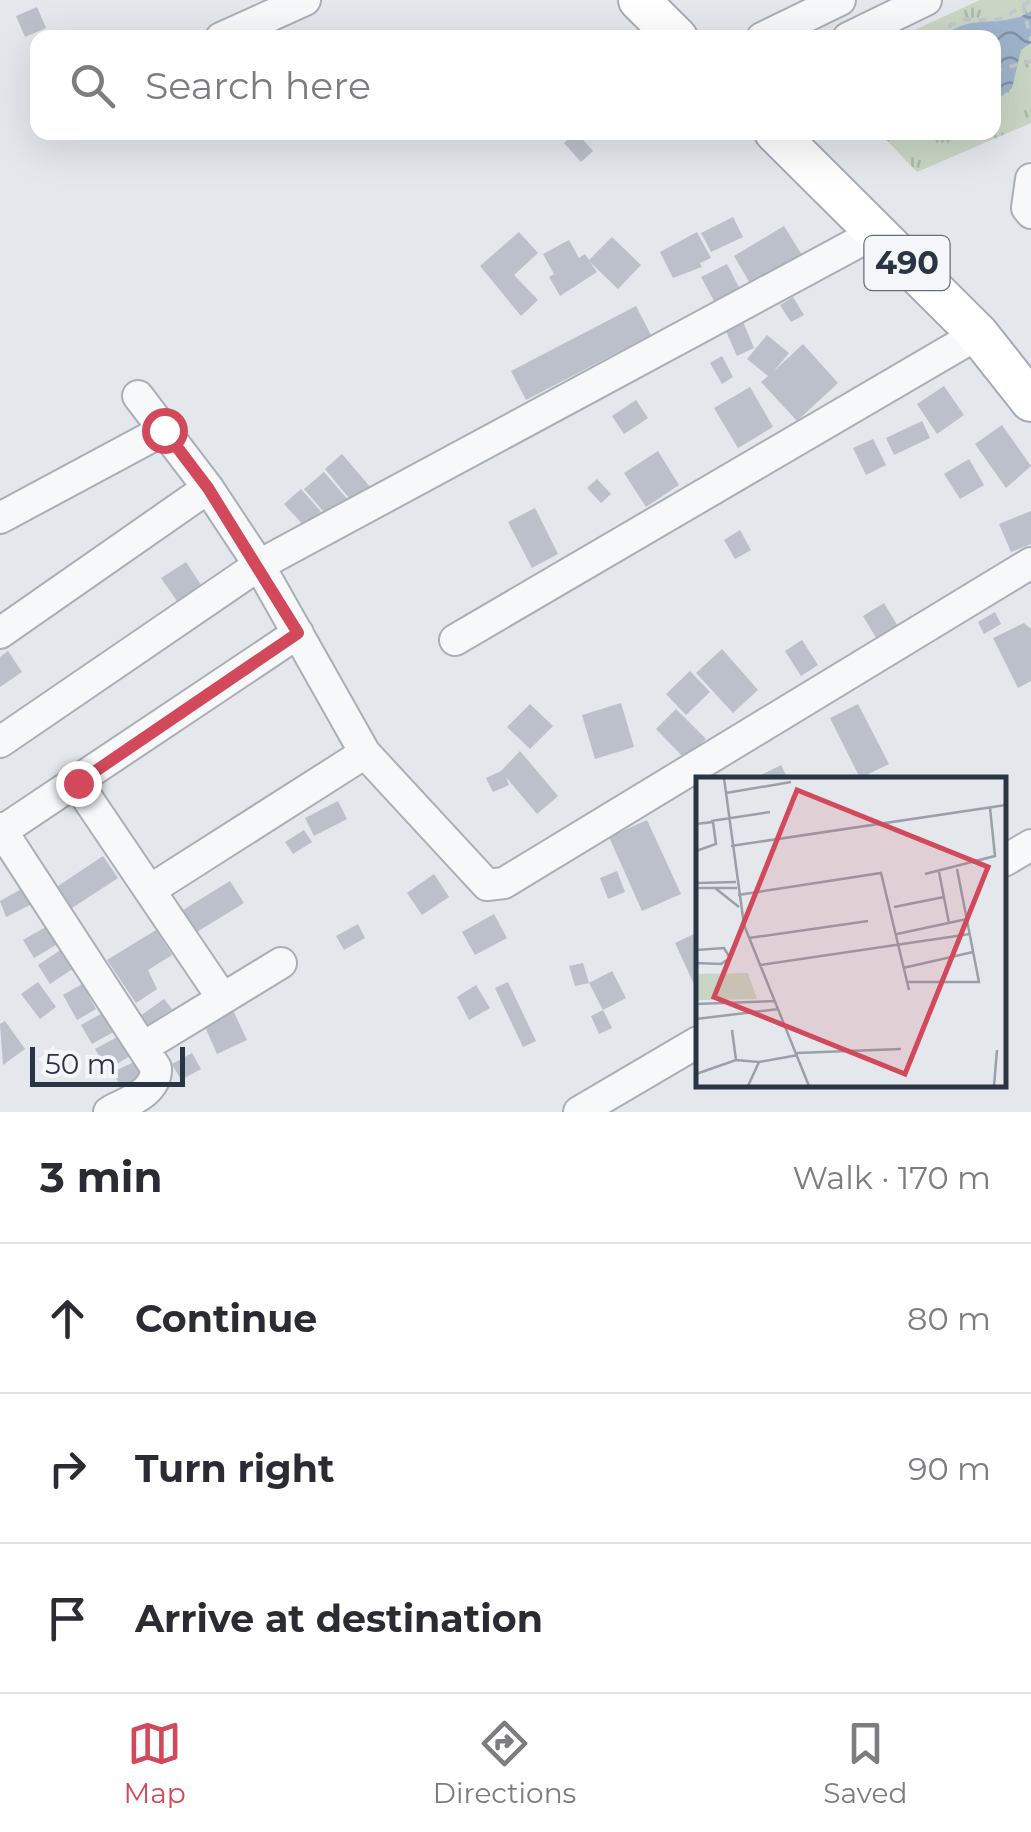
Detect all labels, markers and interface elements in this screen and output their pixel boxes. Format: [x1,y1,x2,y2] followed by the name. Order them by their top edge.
[30,30,1001,140] search box
[65,58,120,113] icon: search
[145,62,371,109] text: Search here
[864,236,950,290] road number: 490
[142,408,188,454] route start
[56,761,102,807] route end
[696,777,1006,1087] inset map
[30,1042,185,1086] scale bar
[45,1047,116,1081] text: 50 m
[40,1151,162,1203] text: 3 min
[792,1158,991,1197] text: Walk · 170 m
[40,1291,95,1346] icon: ahead
[135,1295,317,1342] text: Continue
[907,1299,991,1338] text: 80 m
[40,1441,95,1496] icon: right
[135,1445,334,1492] text: Turn right
[908,1449,991,1488] text: 90 m
[40,1591,95,1646] icon: arrive
[135,1595,543,1642] text: Arrive at destination
[124,1716,186,1810] tab: Map
[433,1716,576,1810] tab: Directions
[823,1716,907,1810] tab: Saved

